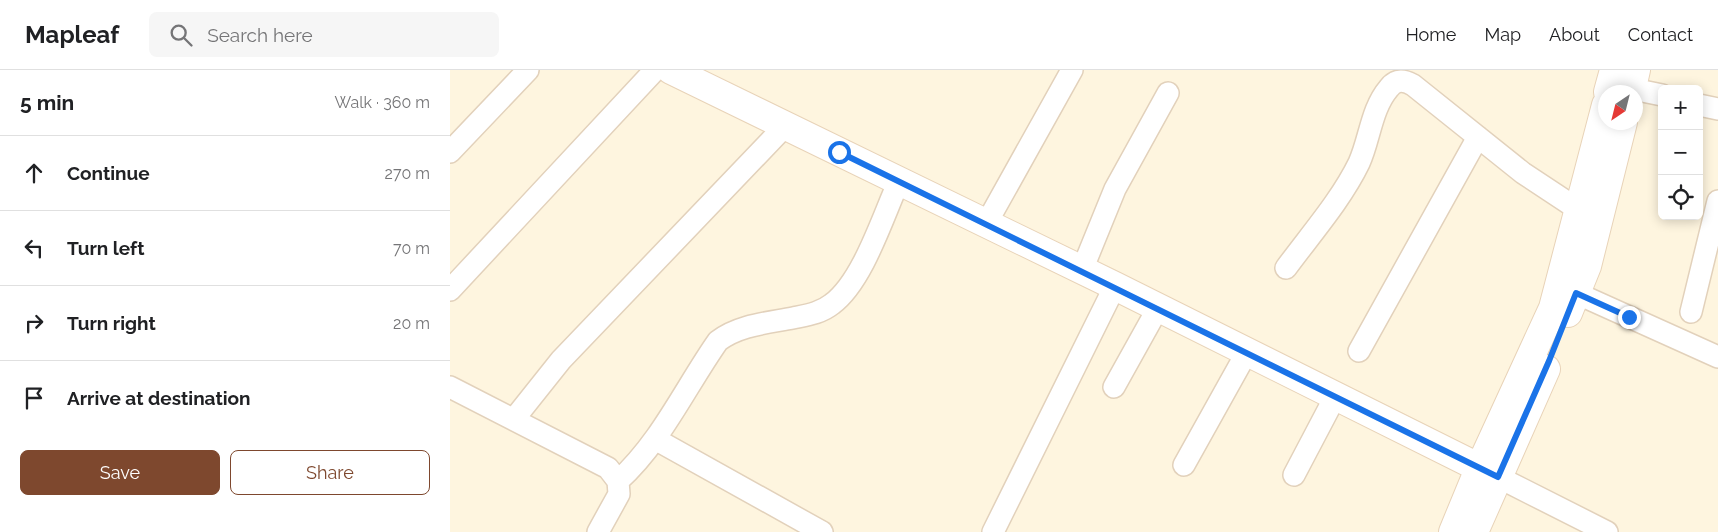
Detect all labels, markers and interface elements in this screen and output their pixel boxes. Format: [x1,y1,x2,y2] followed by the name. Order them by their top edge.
[149,12,499,57] search box
[25,20,119,49] text: Mapleaf
[167,21,195,49] icon: search
[207,24,313,46] text: Search here
[1405,24,1456,45] text: Home
[1484,24,1521,45] text: Map
[1549,24,1600,45] text: About
[1628,24,1693,45] text: Contact
[1598,85,1643,130] north arrow
[1658,85,1703,220] map controls
[1658,85,1703,130] button: +
[20,90,74,115] text: 5 min
[335,93,430,112] text: Walk · 360 m
[1658,130,1703,175] button: −
[828,141,851,164] route start
[20,159,48,187] icon: ahead
[67,162,150,184] text: Continue
[385,164,430,183] text: 270 m
[1658,175,1703,220] button: locate
[20,234,48,262] icon: left
[67,237,144,259] text: Turn left
[393,239,430,258] text: 70 m
[1618,306,1641,329] route end
[20,309,48,337] icon: right
[67,312,156,334] text: Turn right
[393,314,430,333] text: 20 m
[20,384,48,412] icon: arrive
[67,387,251,409] text: Arrive at destination
[20,450,220,495] button: Save
[230,450,430,495] button: Share

